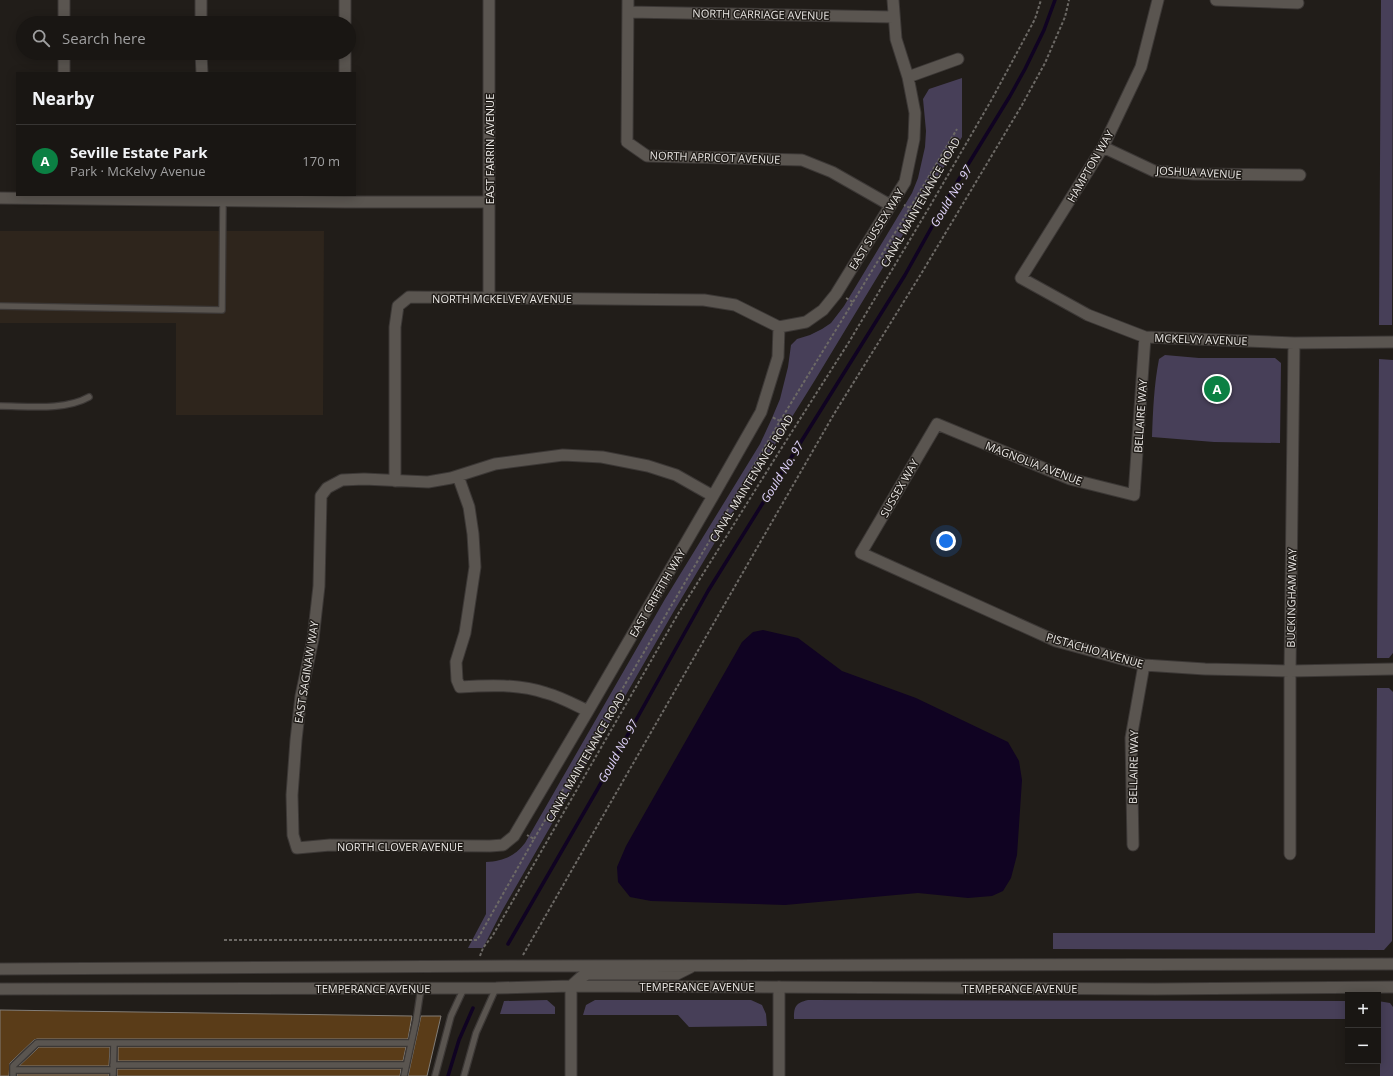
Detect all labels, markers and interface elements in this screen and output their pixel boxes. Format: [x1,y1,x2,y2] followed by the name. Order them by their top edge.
[692,5,830,23] street label: NORTH CARRIAGE AVENUE
[16,16,356,60] search box
[30,27,52,49] icon: search
[62,28,146,48] text: Search here
[32,87,94,110] text: Nearby
[482,94,497,204] street label: EAST FARRIN AVENUE
[1063,127,1117,205] street label: HAMPTON WAY
[877,134,963,270] street label: CANAL MAINTENANCE ROAD
[70,142,207,162] text: Seville Estate Park
[650,147,780,167] street label: NORTH APRICOT AVENUE
[41,152,49,170] text: A
[302,152,340,170] text: 170 m
[70,162,205,180] text: Park · McKelvy Avenue
[926,162,976,230] water label: Gould No. 97
[1155,162,1242,182] street label: JOSHUA AVENUE
[845,185,907,272] street label: EAST SUSSEX WAY
[432,291,572,306] street label: NORTH MCKELVEY AVENUE
[1154,330,1248,348] street label: MCKELVY AVENUE
[1204,374,1230,404] pin: A
[1130,378,1150,453] street label: BELLAIRE WAY
[705,411,797,545] street label: CANAL MAINTENANCE ROAD
[756,438,808,506] water label: Gould No. 97
[984,438,1084,488] street label: MAGNOLIA AVENUE
[876,455,922,520] street label: SUSSEX WAY
[936,531,956,551] your location
[626,545,689,640] street label: EAST CRIFFITH WAY
[1283,547,1299,648] street label: BUCKINGHAM WAY
[290,619,322,724] street label: EAST SAGINAW WAY
[1045,629,1145,671] street label: PISTACHIO AVENUE
[542,689,628,825] street label: CANAL MAINTENANCE ROAD
[594,716,642,785] water label: Gould No. 97
[1125,729,1141,804] street label: BELLAIRE WAY
[337,839,463,854] street label: NORTH CLOVER AVENUE
[640,979,754,994] street label: TEMPERANCE AVENUE
[316,981,430,996] street label: TEMPERANCE AVENUE
[963,981,1077,996] street label: TEMPERANCE AVENUE
[1345,992,1381,1064] map controls
[1345,992,1381,1028] button: +
[1345,1028,1381,1064] button: −

